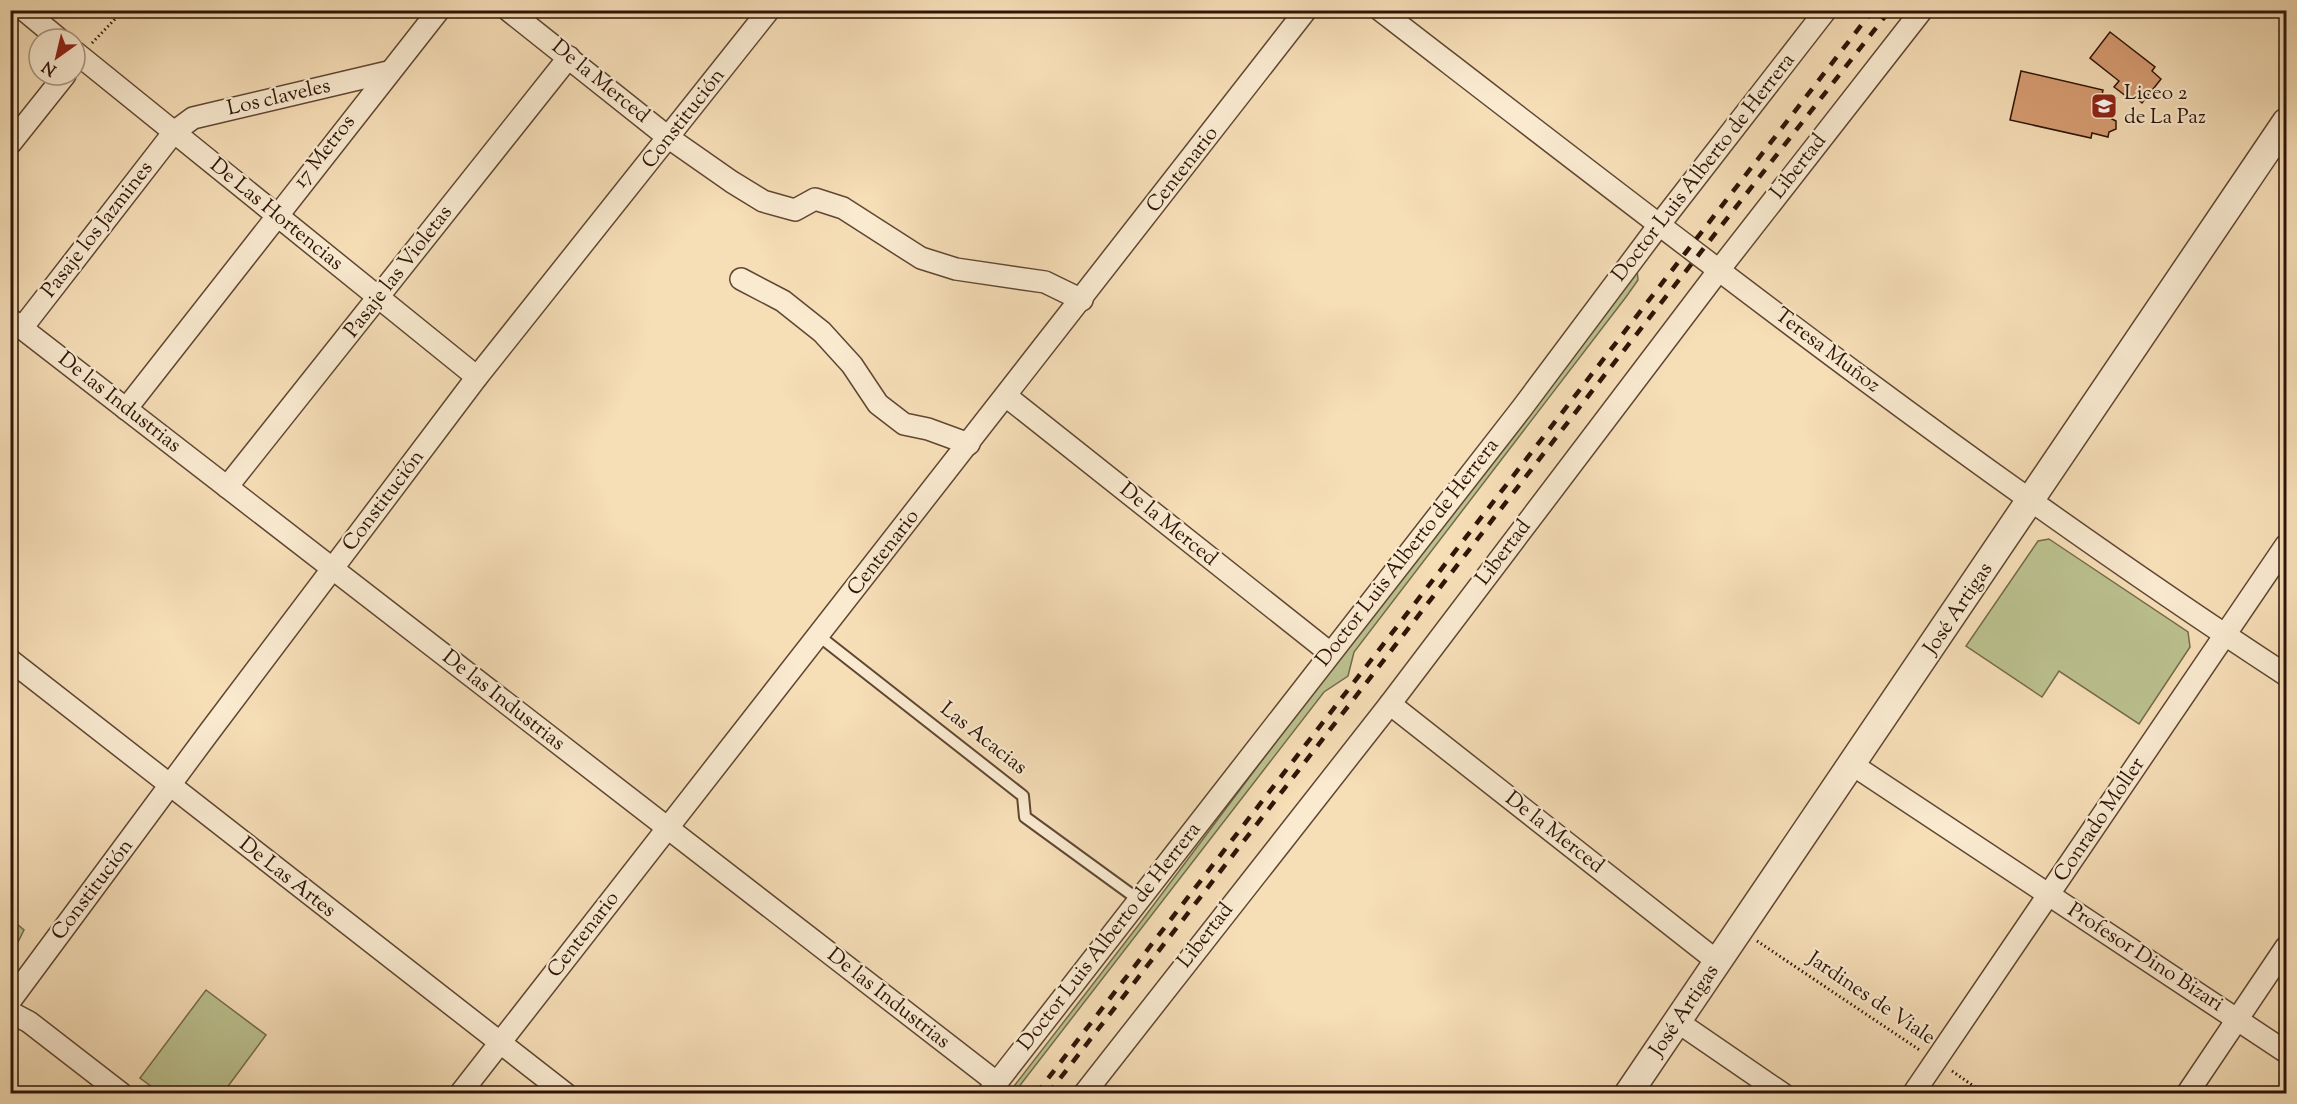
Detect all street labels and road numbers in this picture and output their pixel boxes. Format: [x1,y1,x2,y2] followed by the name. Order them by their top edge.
[544,33,656,131] street label: De la Merced
[1605,47,1803,289] street label: Doctor Luis Alberto de Herrera
[635,62,733,176] street label: Constitución
[224,72,334,124] street label: Los claveles
[287,109,363,195] street label: 17 Metros
[1140,120,1226,220] street label: Centenario
[1764,128,1834,206] street label: Libertad
[203,152,349,278] street label: De Las Hortencias
[35,155,161,305] street label: Pasaje los Jazmines
[338,199,460,345] street label: Pasaje las Violetas
[1768,301,1886,401] street label: Teresa Muñoz
[51,345,187,461] street label: De las Industrias
[1309,432,1507,674] street label: Doctor Luis Alberto de Herrera
[336,444,432,558] street label: Constitución
[1112,476,1224,574] street label: De la Merced
[841,503,927,603] street label: Centenario
[1469,514,1539,592] street label: Libertad
[1916,557,2001,662] street label: José Artigas
[435,643,571,759] street label: De las Industrias
[933,695,1033,783] street label: Las Acacias
[2047,752,2153,888] street label: Conrado Moller
[1498,785,1610,881] street label: De la Merced
[1011,816,1209,1058] street label: Doctor Luis Alberto de Herrera
[232,831,342,925] street label: De Las Artes
[45,833,141,947] street label: Constitución
[541,885,627,985] street label: Centenario
[2061,896,2229,1020] street label: Profesor Dino Bizari
[1171,897,1241,975] street label: Libertad
[820,941,956,1057] street label: De las Industrias
[1800,944,1941,1053] street label: Jardines de Viale
[1642,959,1727,1064] street label: José Artigas

